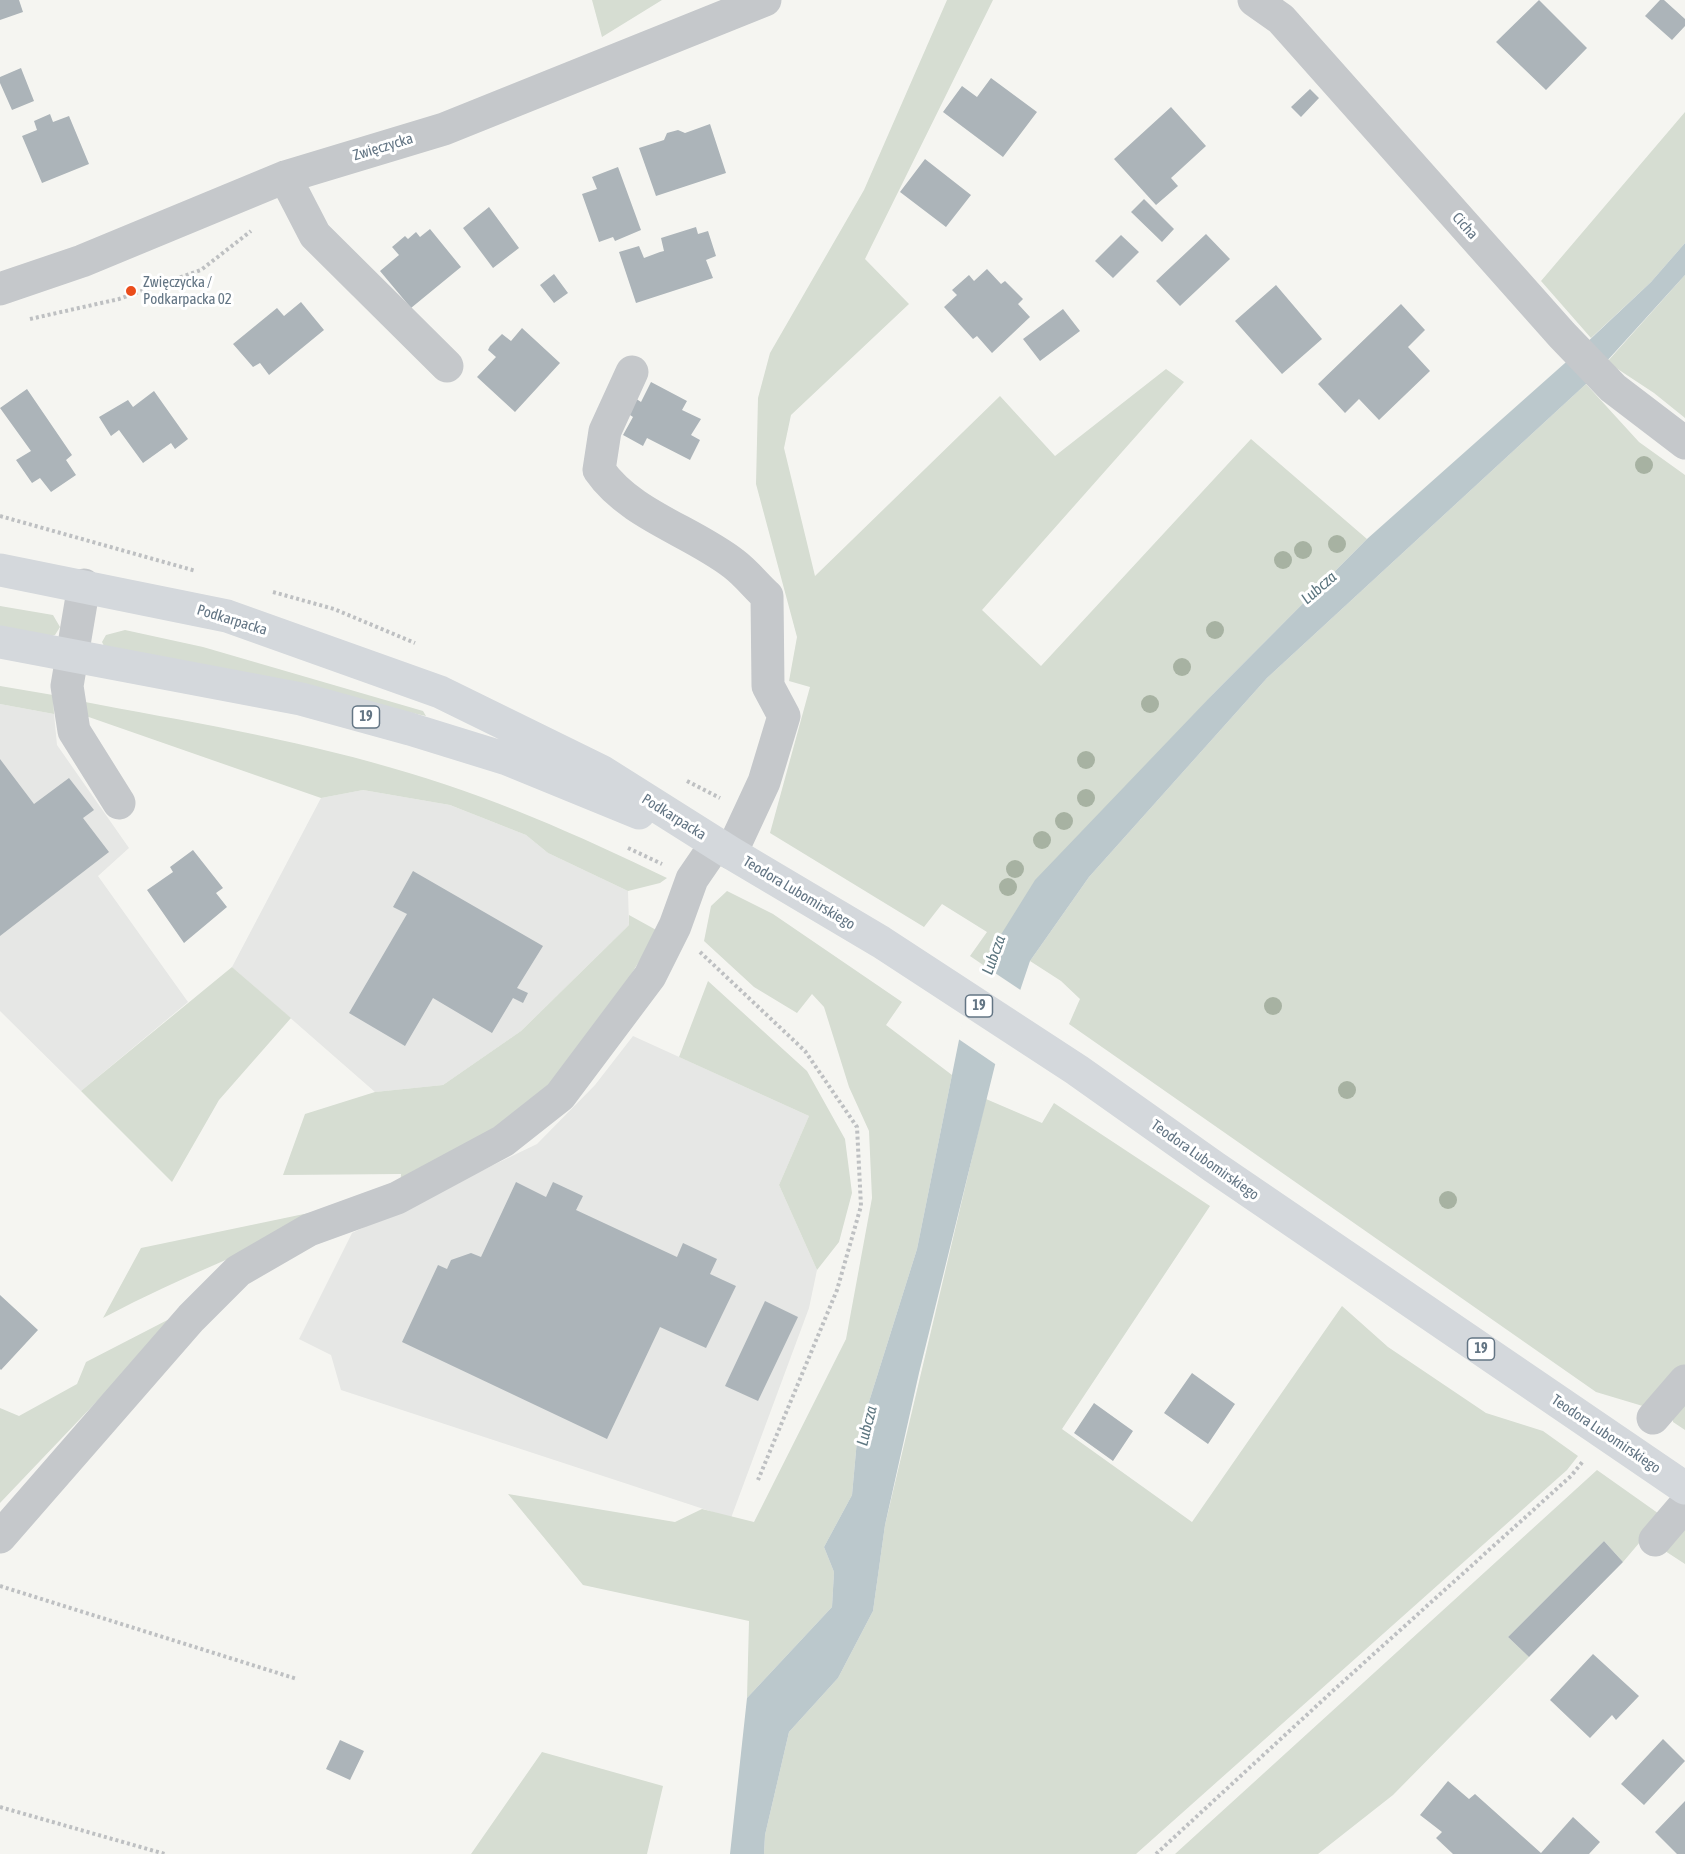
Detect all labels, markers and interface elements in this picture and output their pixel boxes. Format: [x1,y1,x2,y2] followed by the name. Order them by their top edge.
[351,129,415,165] street label: Zwięczycka
[1448,209,1482,243] street label: Cicha
[143,273,232,308] place label: Zwięczycka / Podkarpacka 02
[124,284,138,298] marker: Zwięczycka / Podkarpacka 02
[1297,567,1341,609] water label: Lubcza
[195,601,269,639] street label: Podkarpacka
[352,706,380,728] road number: 19
[638,790,710,844] street label: Podkarpacka
[740,852,858,934] street label: Teodora Lubomirskiego
[978,933,1010,977] water label: Lubcza
[966,995,992,1017] road number: 19
[1148,1116,1262,1204] street label: Teodora Lubomirskiego
[1468,1338,1494,1360] road number: 19
[1548,1391,1664,1477] street label: Teodora Lubomirskiego
[853,1404,881,1448] water label: Lubcza

